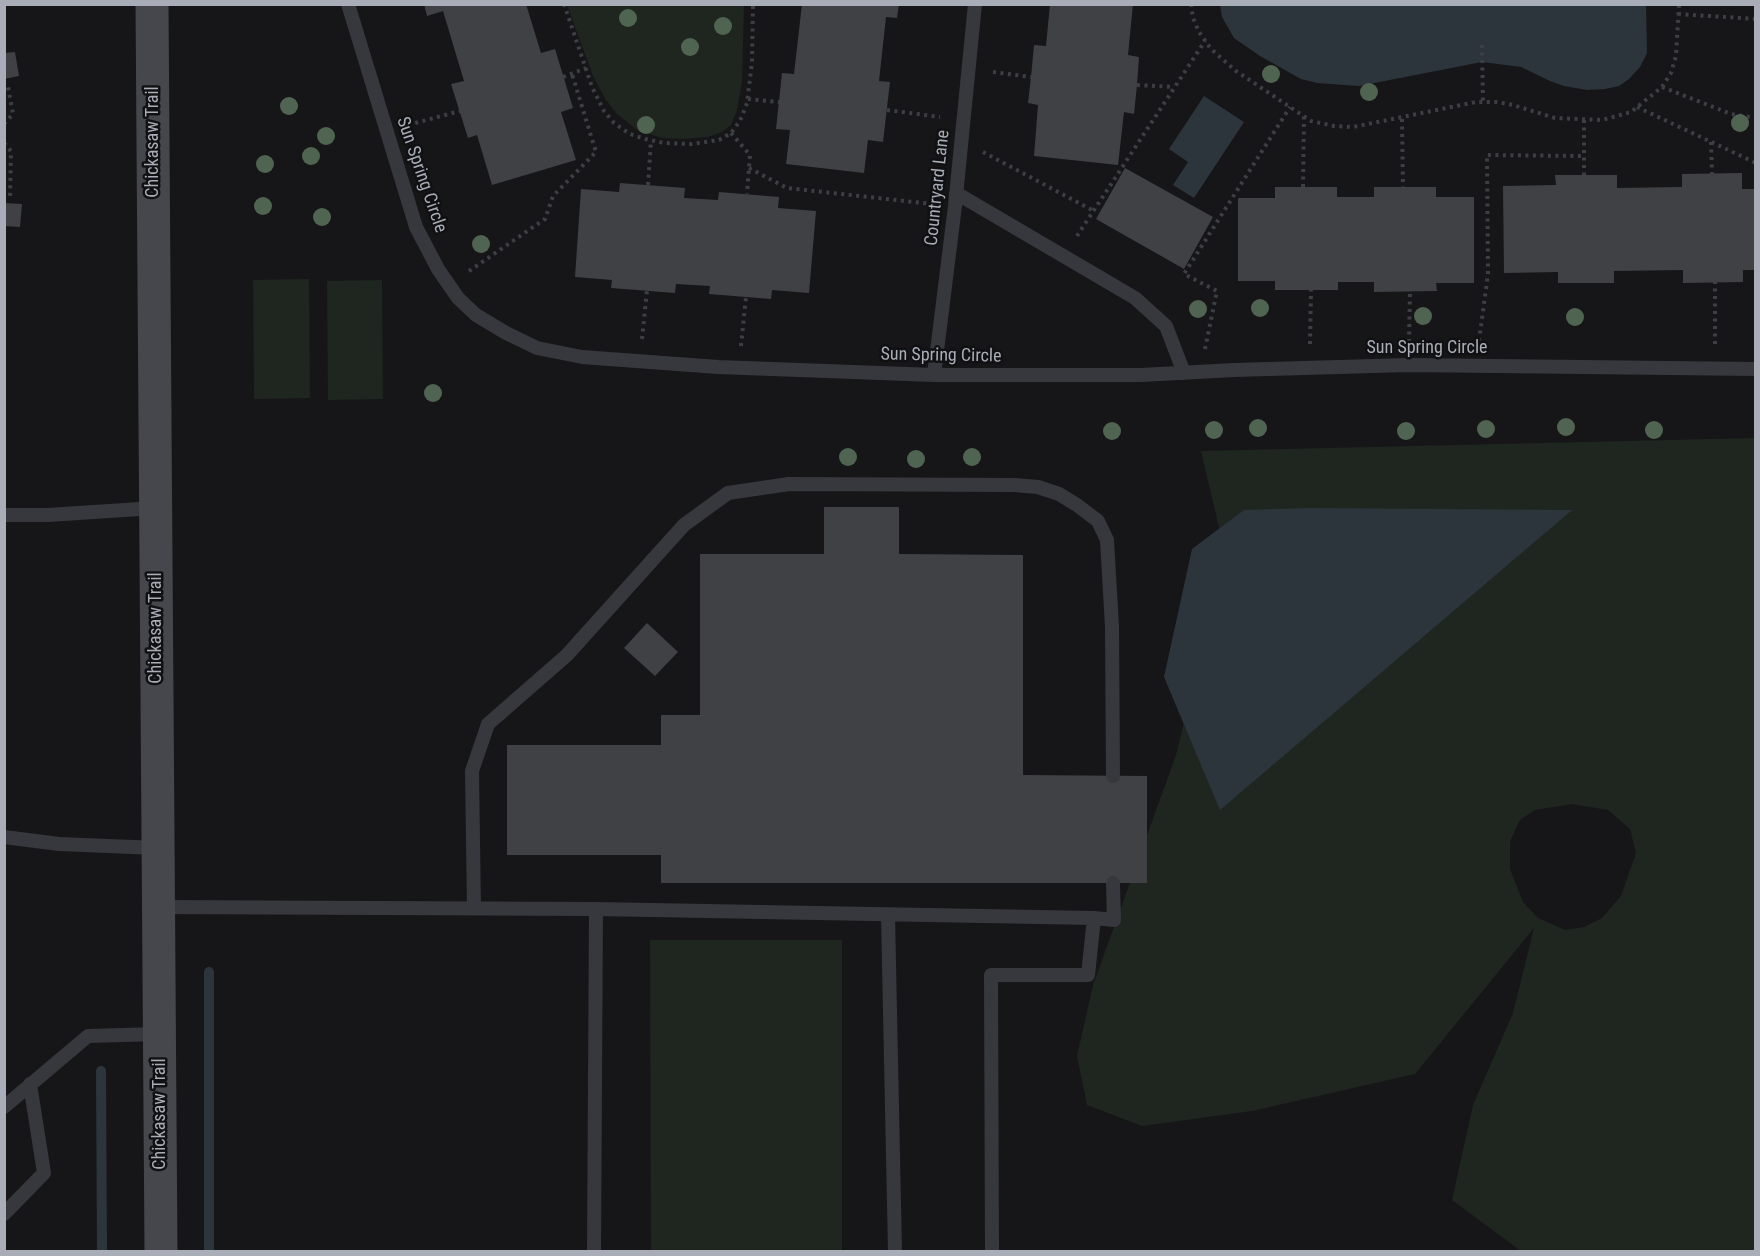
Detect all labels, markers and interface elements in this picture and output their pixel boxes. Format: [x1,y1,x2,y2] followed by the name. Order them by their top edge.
[142,86,164,198] street label: Chickasaw Trail
[391,114,451,236] street label: Sun Spring Circle
[921,129,955,247] street label: Countryard Lane
[1367,337,1487,359] street label: Sun Spring Circle
[880,344,1002,368] street label: Sun Spring Circle
[145,572,167,684] street label: Chickasaw Trail
[149,1058,171,1170] street label: Chickasaw Trail

